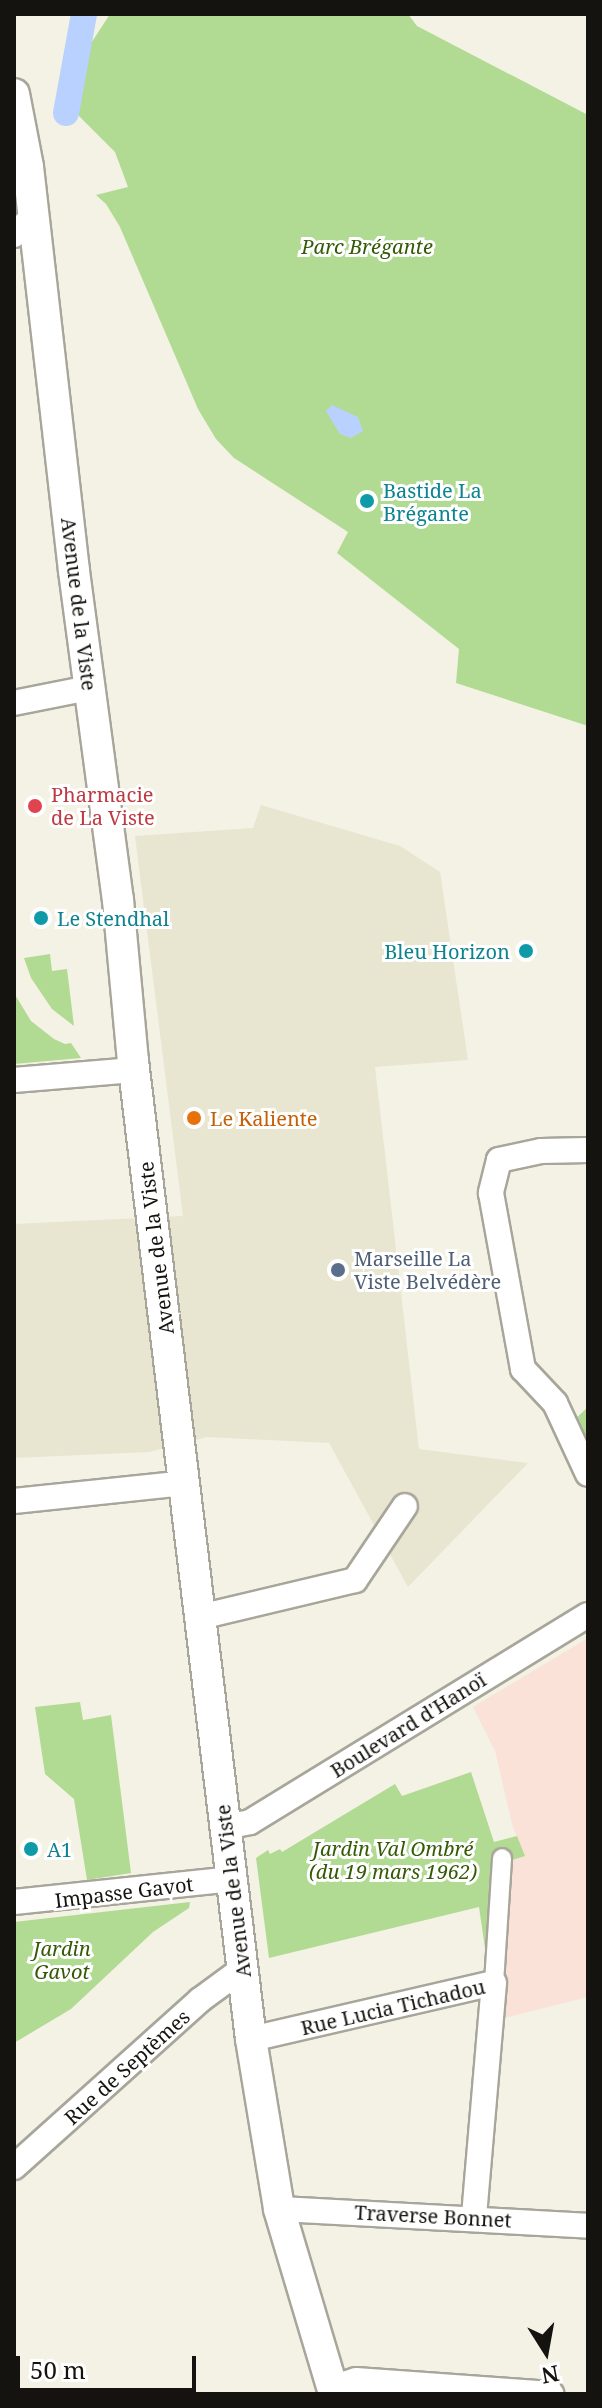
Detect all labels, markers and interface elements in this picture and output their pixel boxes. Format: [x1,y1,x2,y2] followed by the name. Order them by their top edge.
[301,234,433,258] park label: Parc Brégante
[383,478,482,525] place label: Bastide La Brégante
[358,492,376,510] marker: Bastide La Brégante
[56,516,102,692] street label: Avenue de la Viste
[51,782,155,829] place label: Pharmacie de La Viste
[26,797,44,815] marker: Pharmacie de La Viste
[57,906,169,930] place label: Le Stendhal
[32,909,50,927] marker: Le Stendhal
[384,939,510,963] place label: Bleu Horizon
[517,942,535,960] marker: Bleu Horizon
[210,1106,318,1130] place label: Le Kaliente
[185,1109,203,1127] marker: Le Kaliente
[133,1160,179,1336] street label: Avenue de la Viste
[354,1246,501,1293] place label: Marseille La Viste Belvédère
[329,1261,347,1279] marker: Marseille La Viste Belvédère
[326,1668,490,1782] street label: Boulevard d'Hanoï
[210,1803,256,1979] street label: Avenue de la Viste
[47,1837,72,1861] place label: A1
[309,1837,477,1884] park label: Jardin Val Ombré (du 19 mars 1962)
[22,1840,40,1858] marker: A1
[53,1872,195,1912] street label: Impasse Gavot
[33,1937,91,1984] park label: Jardin Gavot
[298,1974,488,2040] street label: Rue Lucia Tichadou
[59,2005,195,2129] street label: Rue de Septèmes
[354,2200,512,2232] street label: Traverse Bonnet
[506,2312,586,2392] north arrow
[20,2340,200,2390] scale bar
[30,2353,86,2386] text: 50 m
[539,2359,562,2392] text: N

